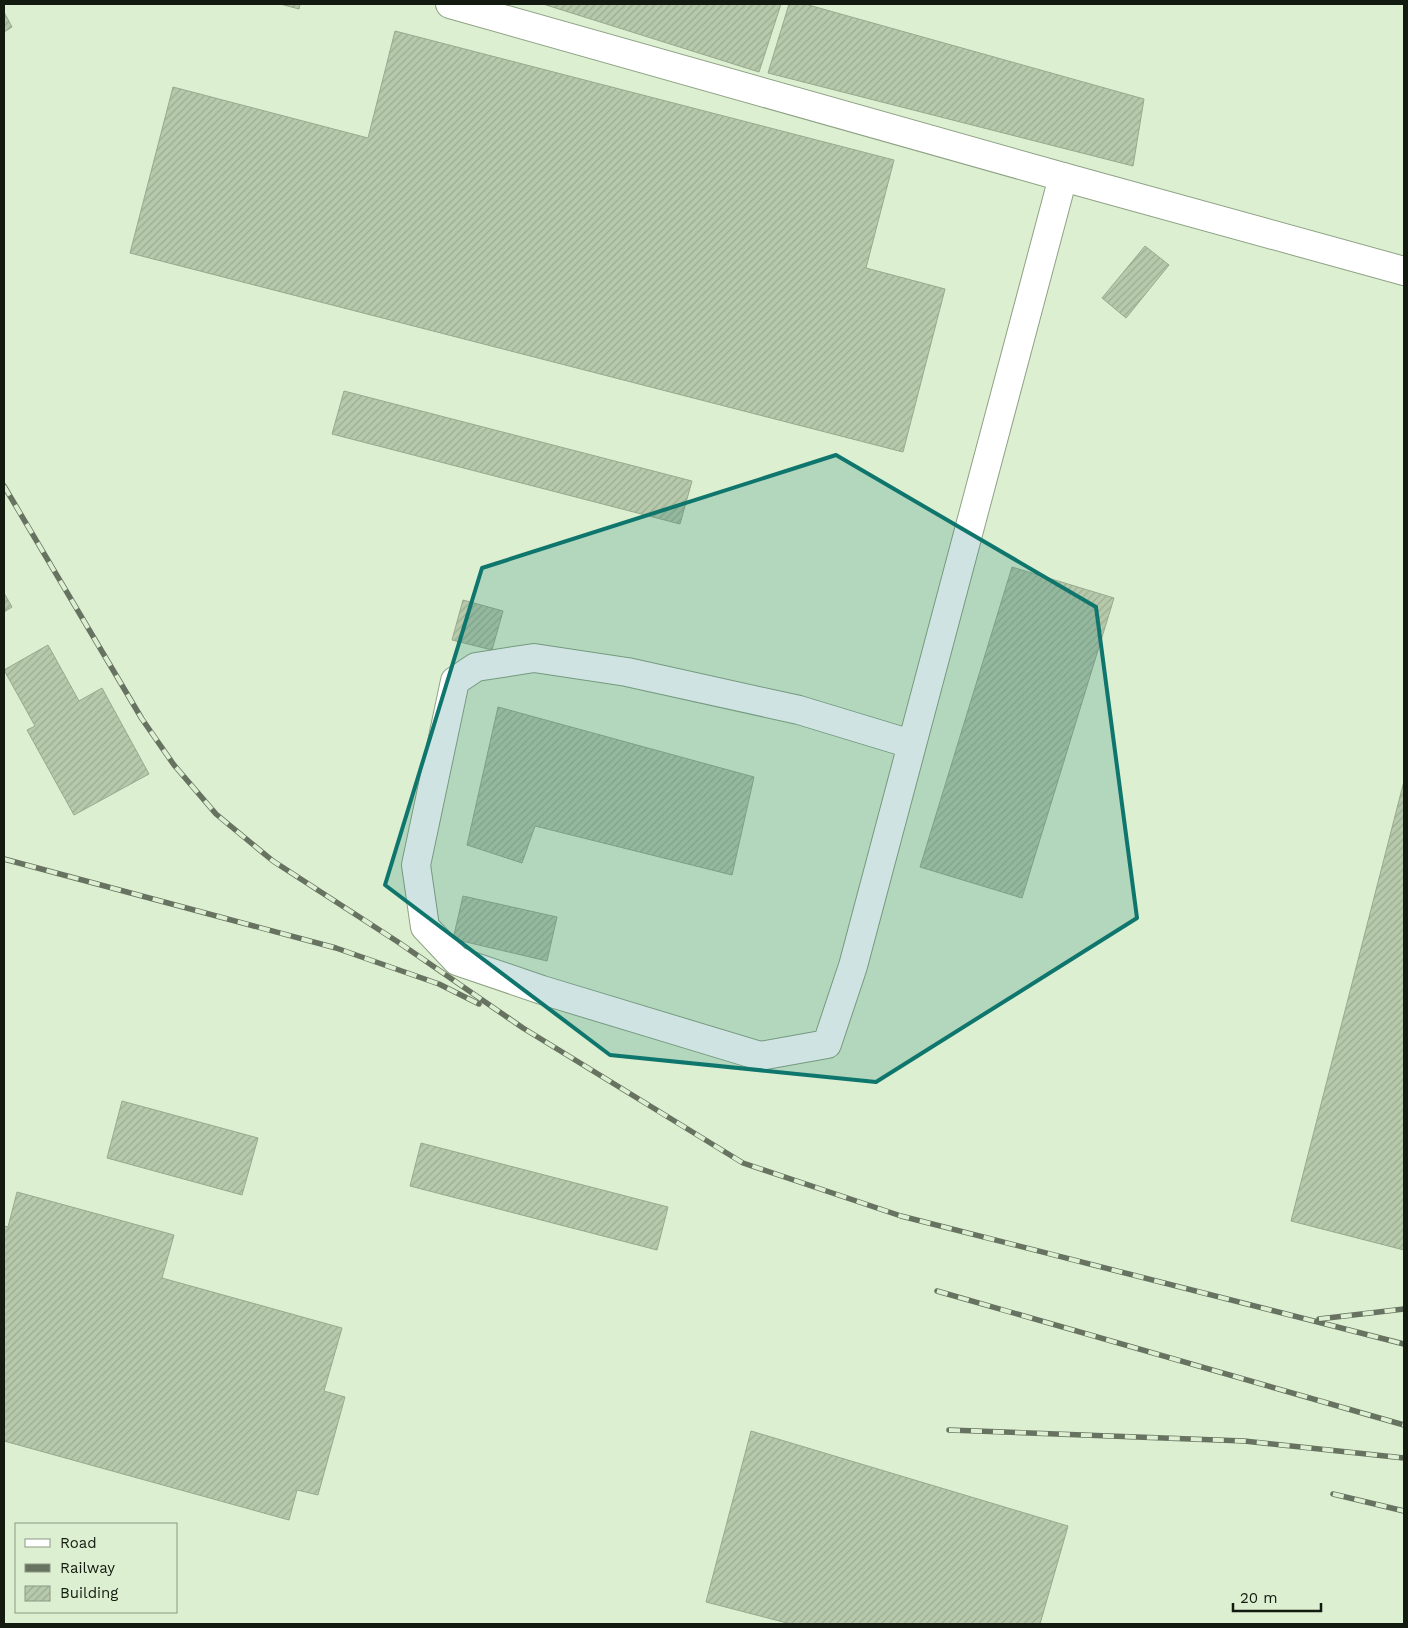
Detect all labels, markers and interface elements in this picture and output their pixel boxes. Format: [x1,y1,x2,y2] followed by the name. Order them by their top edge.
[15,1523,178,1613] legend
[60,1534,97,1552] text: Road
[60,1559,115,1577] text: Railway
[1233,1580,1320,1612] scale bar
[60,1584,118,1602] text: Building
[1240,1589,1278,1607] text: 20 m

